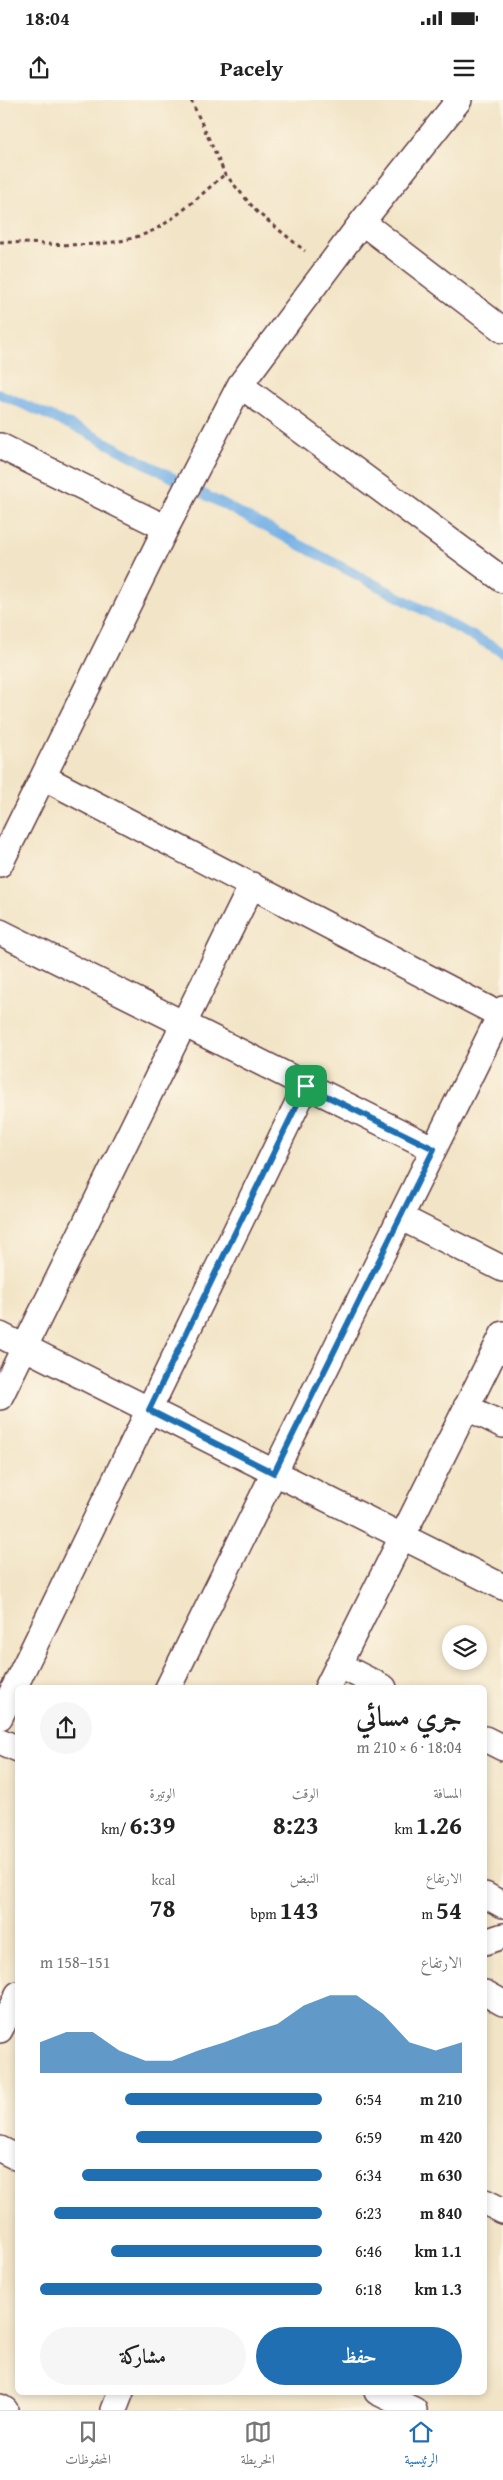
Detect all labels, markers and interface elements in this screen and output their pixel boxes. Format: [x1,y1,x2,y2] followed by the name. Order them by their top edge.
[25,4,70,32] text: 18:04
[220,52,283,84] text: Pacely
[25,54,53,82] icon: share
[450,54,478,82] icon: menu
[285,1065,327,1107] pin
[292,1072,320,1100] icon: arrive
[442,1625,487,1670] map controls
[442,1625,487,1670] button: layers
[356,1695,462,1736] text: جري مسائي
[40,1702,92,1754] button: share
[357,1735,462,1759] text: 18:04 · 6 × 210 m
[150,1783,175,1803] text: الوتيرة
[292,1783,319,1803] text: الوقت
[433,1783,462,1803] text: المسافة
[129,1807,175,1843] text: 6:39
[273,1807,319,1843] text: 8:23
[416,1807,462,1843] text: 1.26
[101,1819,129,1839] text: /km
[394,1819,416,1839] text: km
[290,1868,319,1888] text: النبض
[426,1868,462,1888] text: الارتفاع
[151,1870,175,1890] text: kcal
[149,1890,175,1926] text: 78
[280,1892,319,1928] text: 143
[436,1892,462,1928] text: 54
[250,1904,280,1924] text: bpm
[422,1904,436,1924] text: m
[40,1950,110,1974] text: 151–158 m
[420,1950,462,1974] text: الارتفاع
[355,2087,382,2111] text: 6:54
[420,2087,462,2111] text: 210 m
[355,2125,382,2149] text: 6:59
[420,2125,462,2149] text: 420 m
[355,2163,382,2187] text: 6:34
[420,2163,462,2187] text: 630 m
[355,2201,382,2225] text: 6:23
[420,2201,462,2225] text: 840 m
[355,2239,382,2263] text: 6:46
[415,2239,462,2263] text: 1.1 km
[355,2277,382,2301] text: 6:18
[415,2277,462,2301] text: 1.3 km
[40,2327,246,2385] button: مشاركة
[256,2327,462,2385] button: حفظ
[65,2418,111,2473] tab: المحفوظات
[241,2418,275,2473] tab: الخريطة
[405,2418,438,2473] tab: الرئيسية

